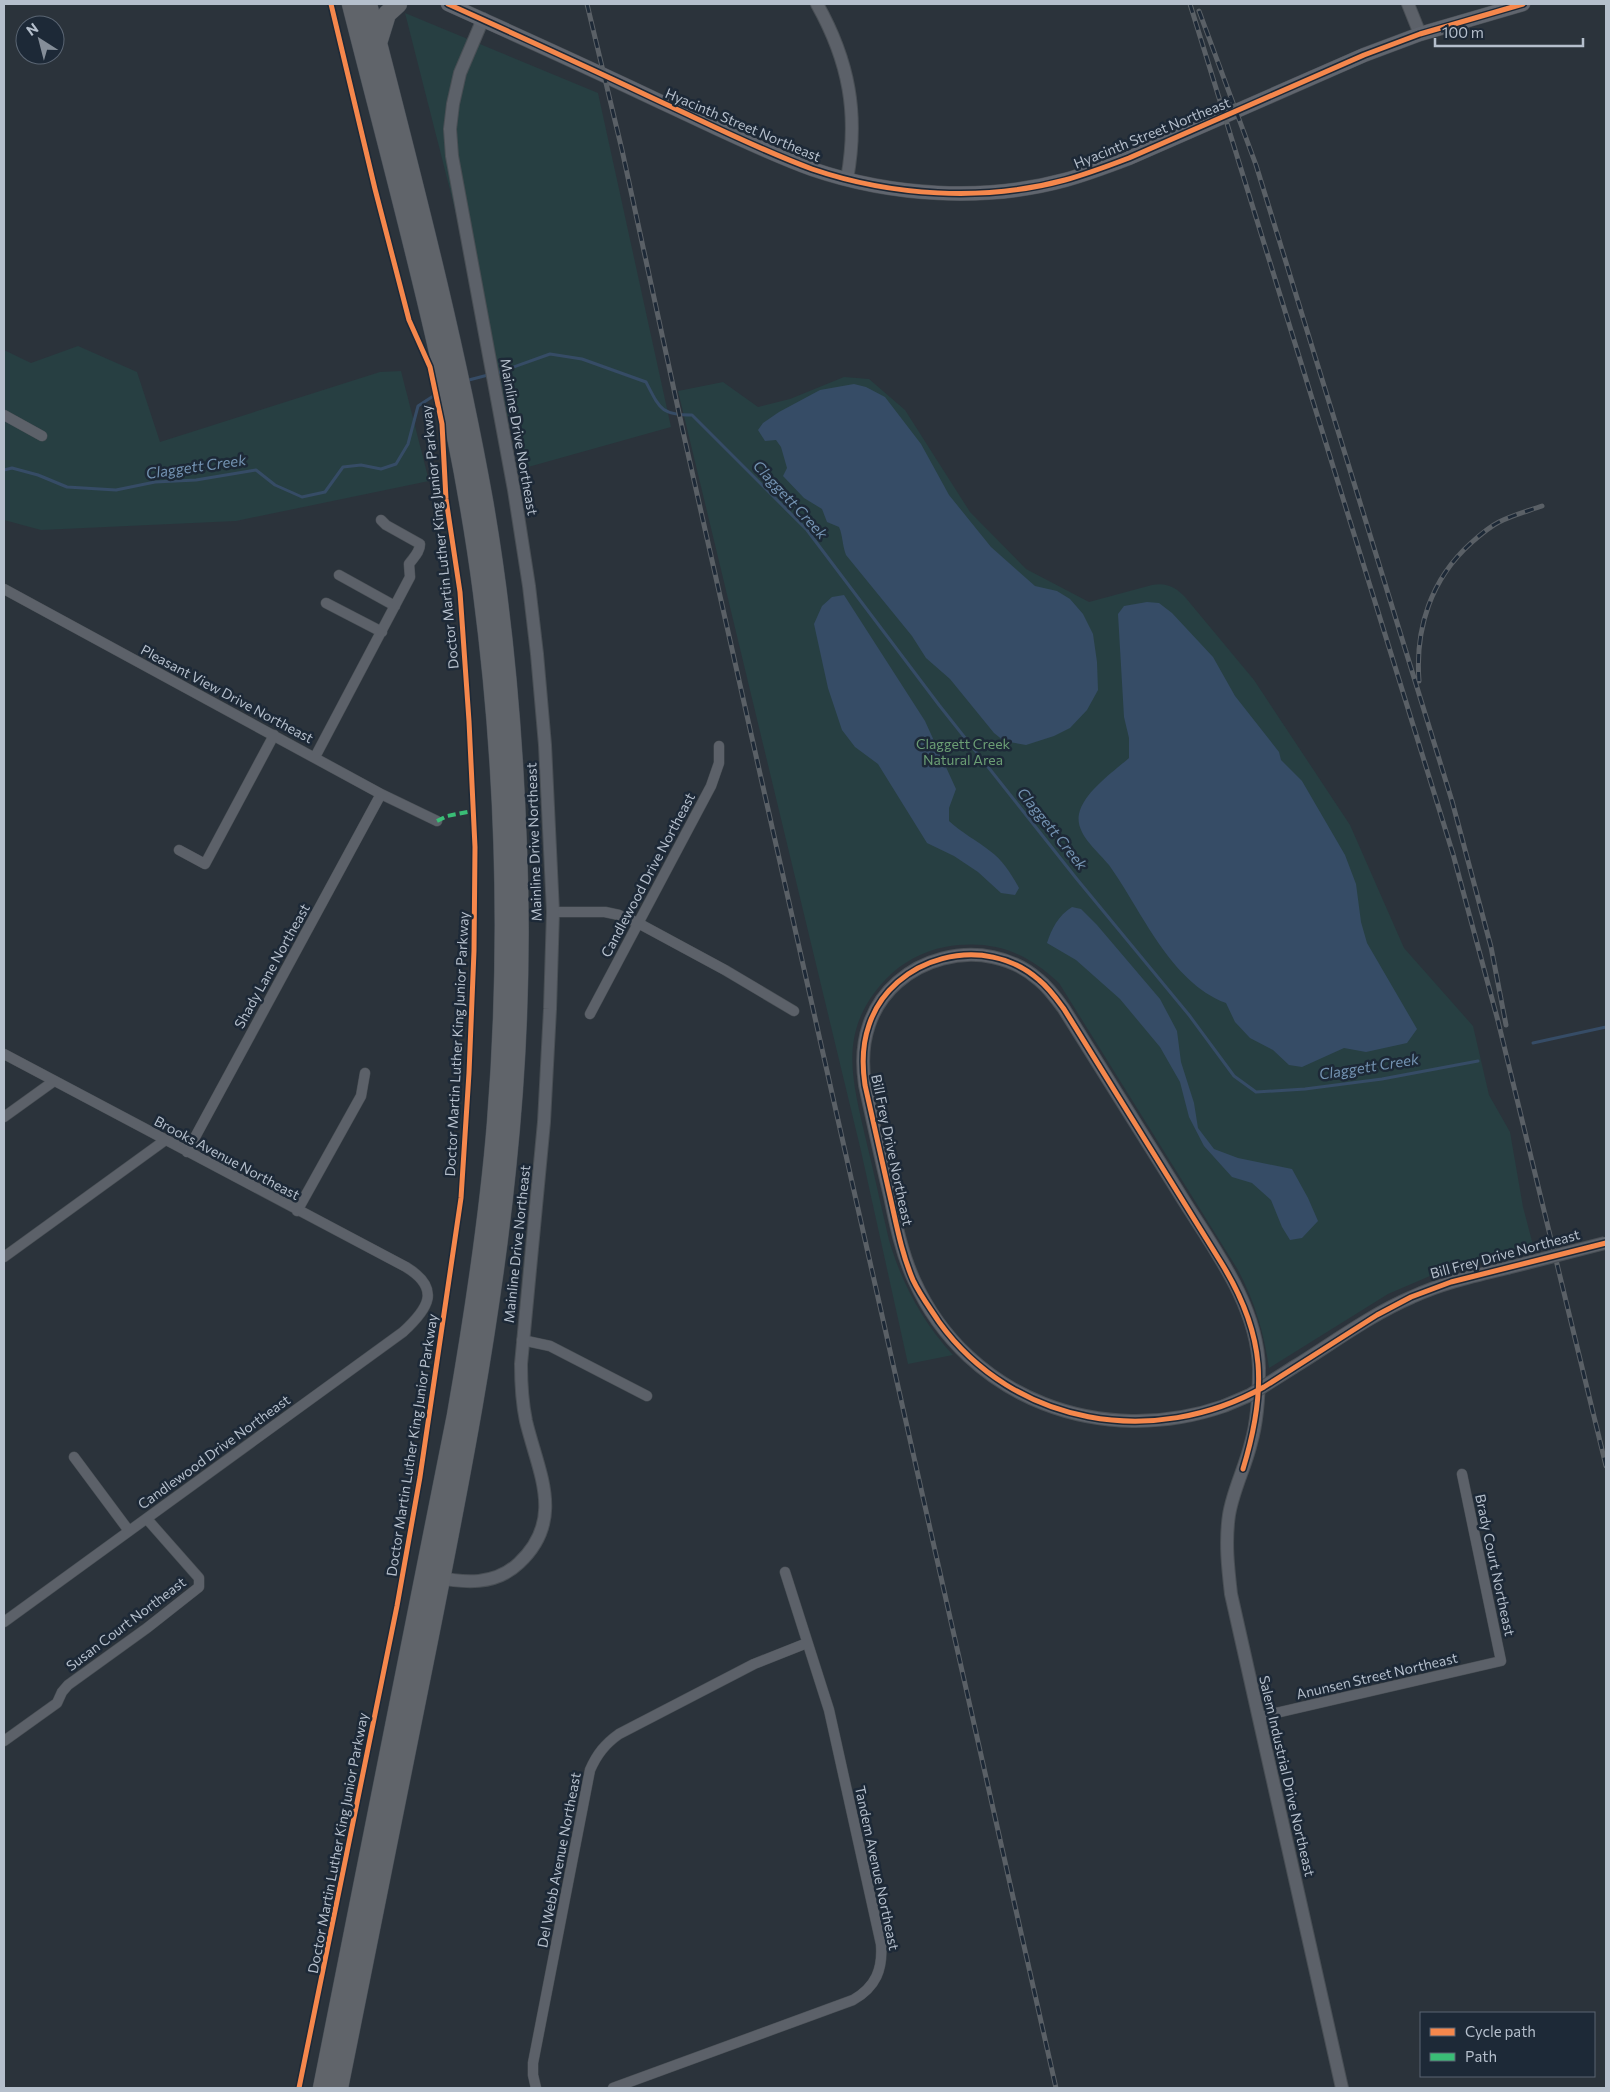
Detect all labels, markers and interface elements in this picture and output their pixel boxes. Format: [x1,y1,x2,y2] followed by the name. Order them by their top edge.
[15,15,65,65] north arrow
[1435,15,1582,47] scale bar
[23,19,41,39] text: N
[1442,23,1484,41] text: 100 m
[663,84,824,165] street label: Hyacinth Street Northeast
[1071,93,1233,172] street label: Hyacinth Street Northeast
[497,357,542,517] street label: Mainline Drive Northeast
[417,404,462,670] street label: Doctor Martin Luther King Junior Parkway
[145,450,248,482] water label: Claggett Creek
[750,456,832,543] water label: Claggett Creek
[138,641,317,746] street label: Pleasant View Drive Northeast
[916,735,1011,768] park label: Claggett Creek Natural Area
[522,762,545,922] street label: Mainline Drive Northeast
[1014,783,1092,874] water label: Claggett Creek
[597,789,698,960] street label: Candlewood Drive Northeast
[230,900,313,1031] street label: Shady Lane Northeast
[441,911,472,1177] street label: Doctor Martin Luther King Junior Parkway
[1318,1049,1421,1083] water label: Claggett Creek
[868,1073,917,1227] street label: Bill Frey Drive Northeast
[152,1112,303,1203] street label: Brooks Avenue Northeast
[500,1164,533,1324] street label: Mainline Drive Northeast
[1428,1225,1582,1282] street label: Bill Frey Drive Northeast
[382,1312,441,1577] street label: Doctor Martin Luther King Junior Parkway
[134,1391,293,1512] street label: Candlewood Drive Northeast
[1472,1492,1519,1638] street label: Brady Court Northeast
[63,1573,189,1674] street label: Susan Court Northeast
[1294,1649,1460,1702] street label: Anunsen Street Northeast
[1256,1674,1319,1878] street label: Salem Industrial Drive Northeast
[304,1711,371,1975] street label: Doctor Martin Luther King Junior Parkway
[533,1771,584,1949] street label: Del Webb Avenue Northeast
[852,1784,903,1952] street label: Tandem Avenue Northeast
[1420,2012,1595,2077] legend
[1465,2022,1536,2040] text: Cycle path
[1465,2047,1497,2065] text: Path

